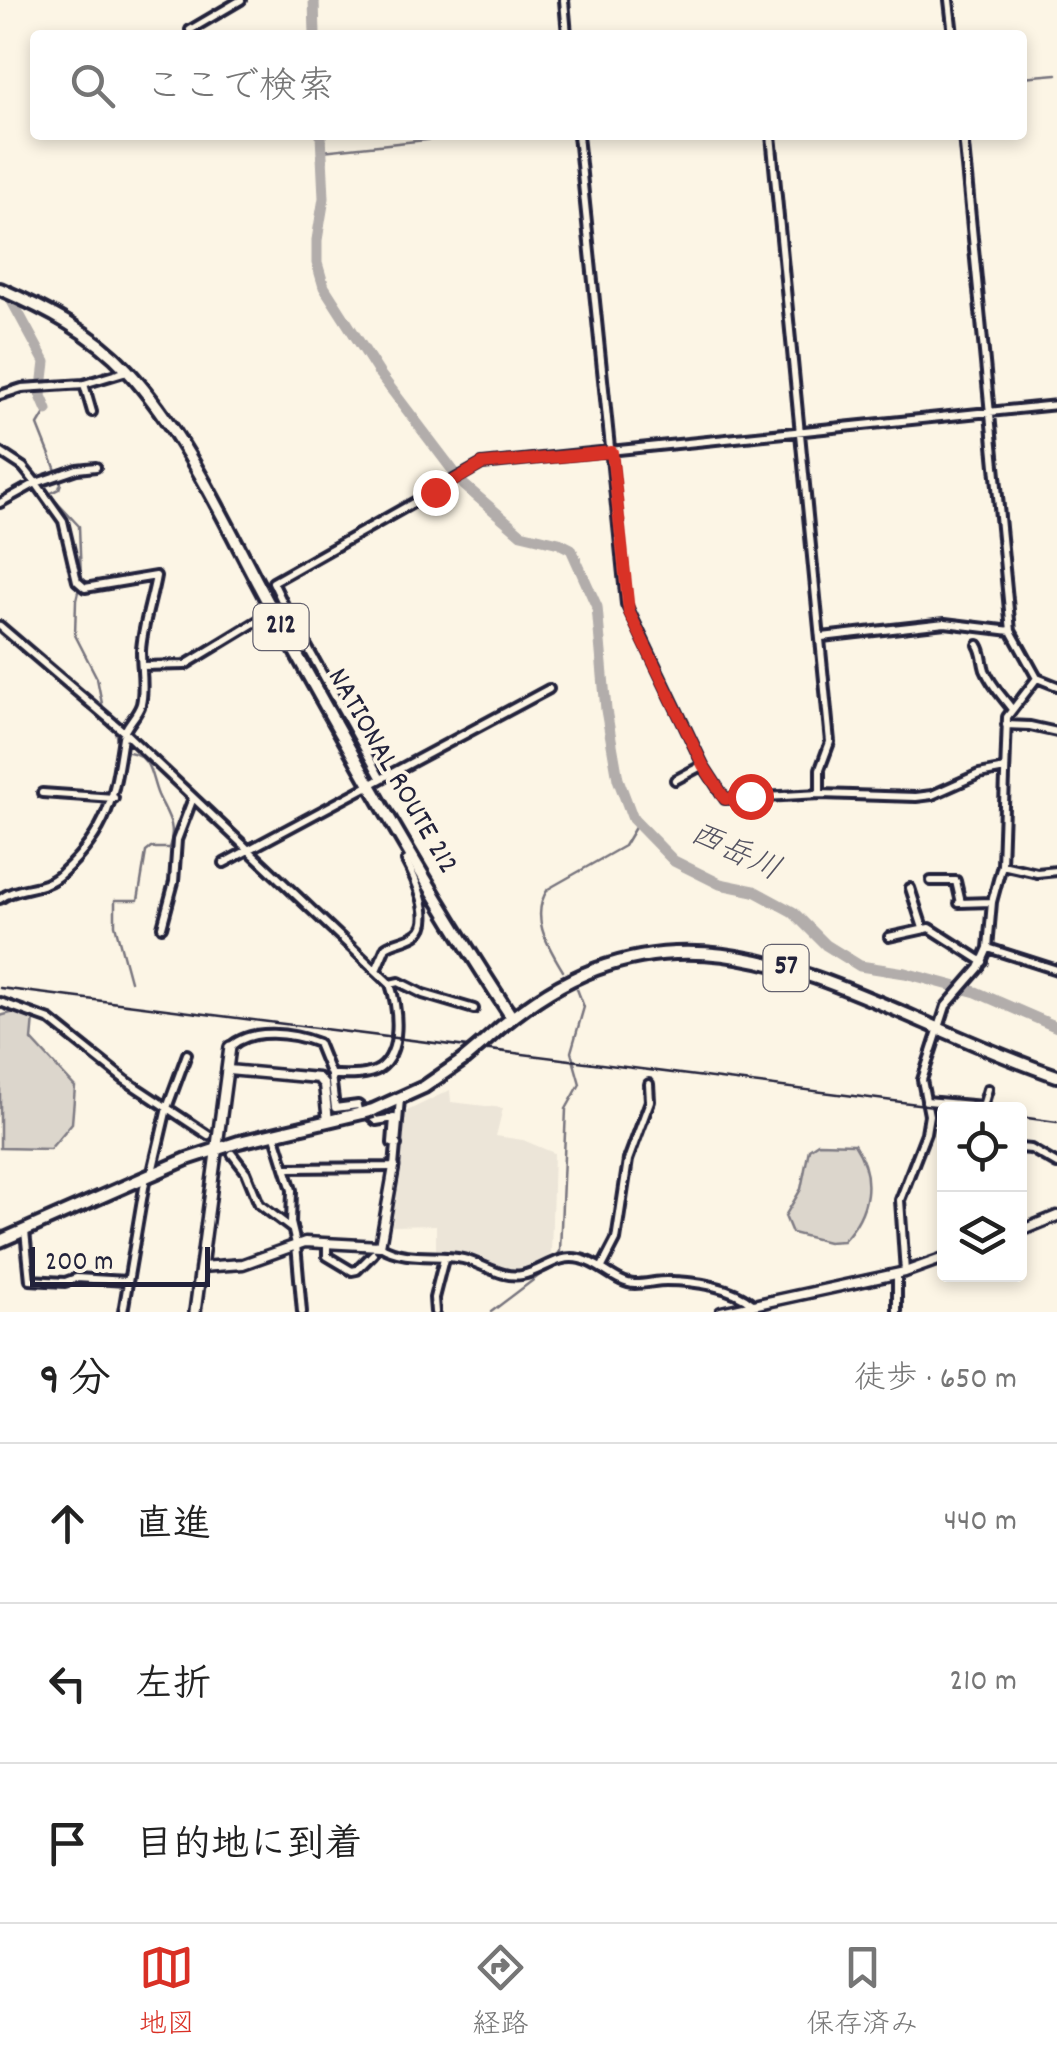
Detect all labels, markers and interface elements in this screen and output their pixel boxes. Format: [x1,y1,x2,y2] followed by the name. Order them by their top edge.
[30,30,1027,140] search box
[65,58,120,113] icon: search
[145,62,335,117] text: ここで検索
[413,470,459,516] route end
[254,604,308,650] road number: 212
[314,661,468,883] street label: NATIONAL ROUTE 212
[728,774,774,820] route start
[681,813,787,895] water label: 西岳川
[764,945,808,991] road number: 57
[937,1102,1027,1282] map controls
[937,1102,1027,1192] button: locate
[937,1192,1027,1282] button: layers
[30,1242,210,1286] scale bar
[45,1244,113,1284] text: 200 m
[40,1353,111,1413] text: 9 分
[854,1358,1017,1404] text: 徒歩 · 650 m
[40,1496,95,1551] icon: ahead
[135,1500,211,1555] text: 直進
[944,1500,1017,1546] text: 440 m
[40,1656,95,1711] icon: left
[135,1660,211,1715] text: 左折
[949,1660,1017,1706] text: 210 m
[40,1816,95,1871] icon: arrive
[135,1820,363,1875] text: 目的地に到着
[139,1940,195,2047] tab: 地図
[472,1940,528,2047] tab: 経路
[806,1940,918,2047] tab: 保存済み

